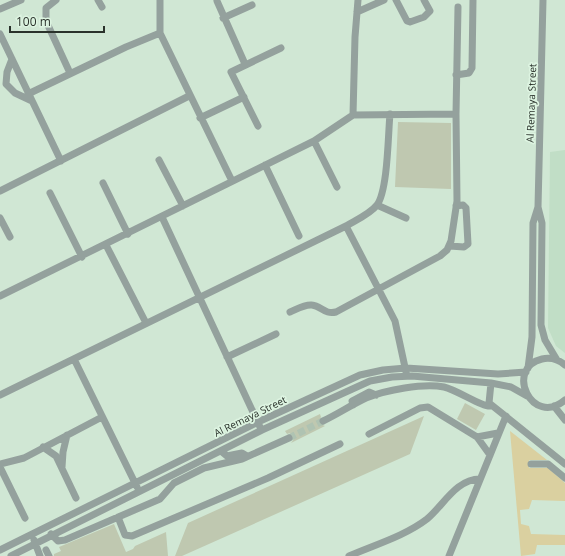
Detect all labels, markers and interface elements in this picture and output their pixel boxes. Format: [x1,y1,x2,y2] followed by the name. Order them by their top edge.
[10,8,104,34] scale bar
[16,13,51,30] text: 100 m
[523,63,539,143] street label: Al Remaya Street
[211,392,289,440] street label: Al Remaya Street

